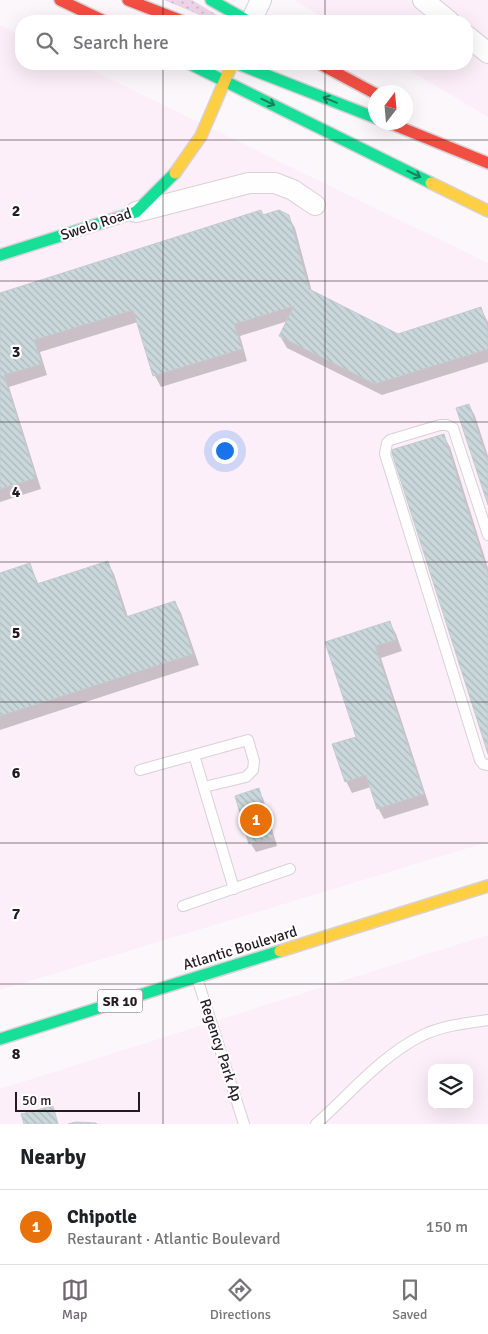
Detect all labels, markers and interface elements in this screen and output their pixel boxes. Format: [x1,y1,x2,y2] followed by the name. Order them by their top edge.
[15,15,473,70] search box
[33,29,61,57] icon: search
[73,31,169,55] text: Search here
[368,85,413,130] north arrow
[323,95,338,104] one-way arrow
[260,98,275,107] one-way arrow
[406,170,421,179] one-way arrow
[12,201,20,221] text: 2
[58,204,134,244] street label: Swelo Road
[12,342,20,362] text: 3
[212,438,238,464] your location
[12,482,21,502] text: 4
[12,623,20,643] text: 5
[12,763,21,783] text: 6
[240,801,272,839] pin: 1
[12,904,21,924] text: 7
[181,922,299,974] street label: Atlantic Boulevard
[98,989,142,1012] road number: SR 10
[196,997,246,1104] street label: Regency Park Ap
[12,1044,21,1064] text: 8
[428,1064,473,1109] map controls
[428,1064,473,1109] button: layers
[15,1089,140,1112] scale bar
[22,1092,51,1109] text: 50 m
[20,1144,86,1170] text: Nearby
[67,1205,137,1229] text: Chipotle
[32,1217,40,1237] text: 1
[426,1217,468,1237] text: 150 m
[67,1229,280,1249] text: Restaurant · Atlantic Boulevard
[61,1276,89,1323] tab: Map
[210,1276,271,1323] tab: Directions
[392,1276,427,1323] tab: Saved

